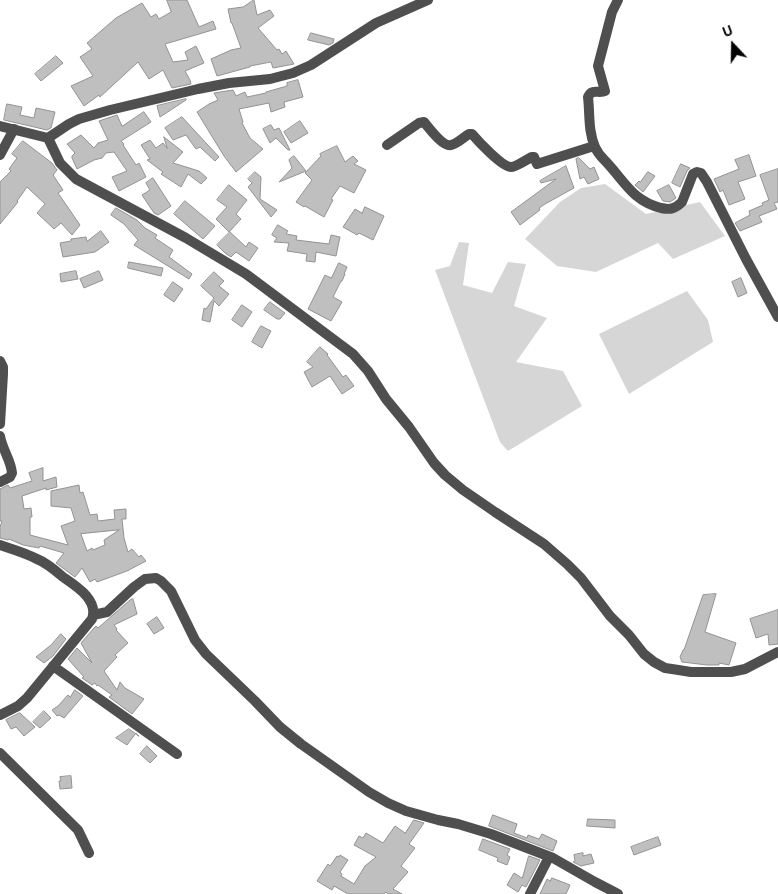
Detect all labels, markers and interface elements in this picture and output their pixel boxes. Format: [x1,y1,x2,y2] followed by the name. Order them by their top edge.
[708,20,758,70] north arrow
[720,22,735,40] text: U

